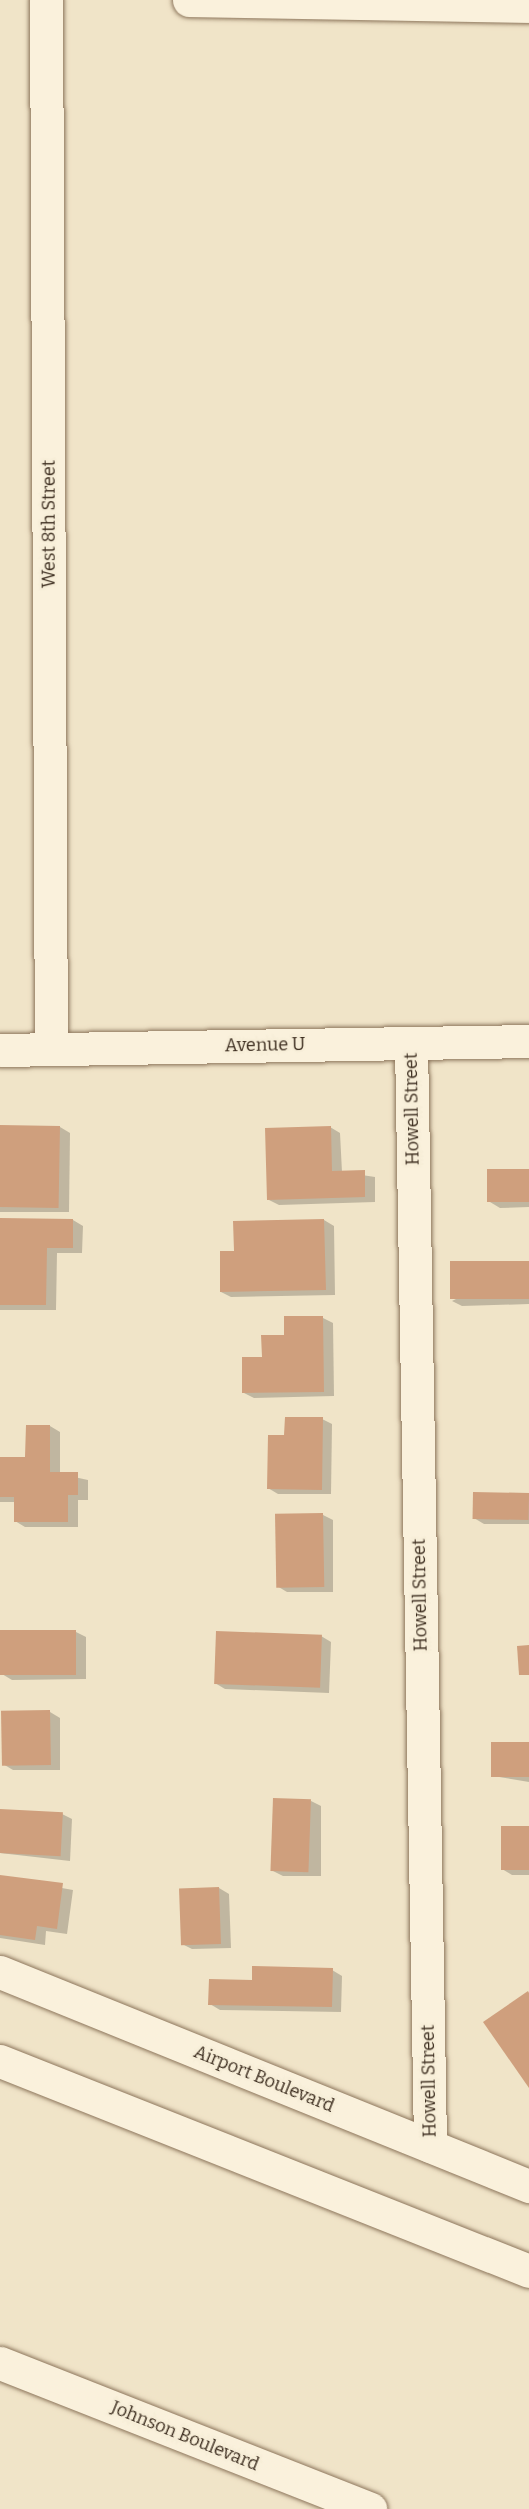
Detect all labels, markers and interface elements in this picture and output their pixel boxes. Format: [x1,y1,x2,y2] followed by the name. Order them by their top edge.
[38,460,60,588] street label: West 8th Street
[225,1034,305,1056] street label: Avenue U
[400,1052,424,1166] street label: Howell Street
[408,1538,432,1652] street label: Howell Street
[417,2024,441,2138] street label: Howell Street
[191,2041,337,2117] street label: Airport Boulevard
[108,2397,262,2475] street label: Johnson Boulevard

